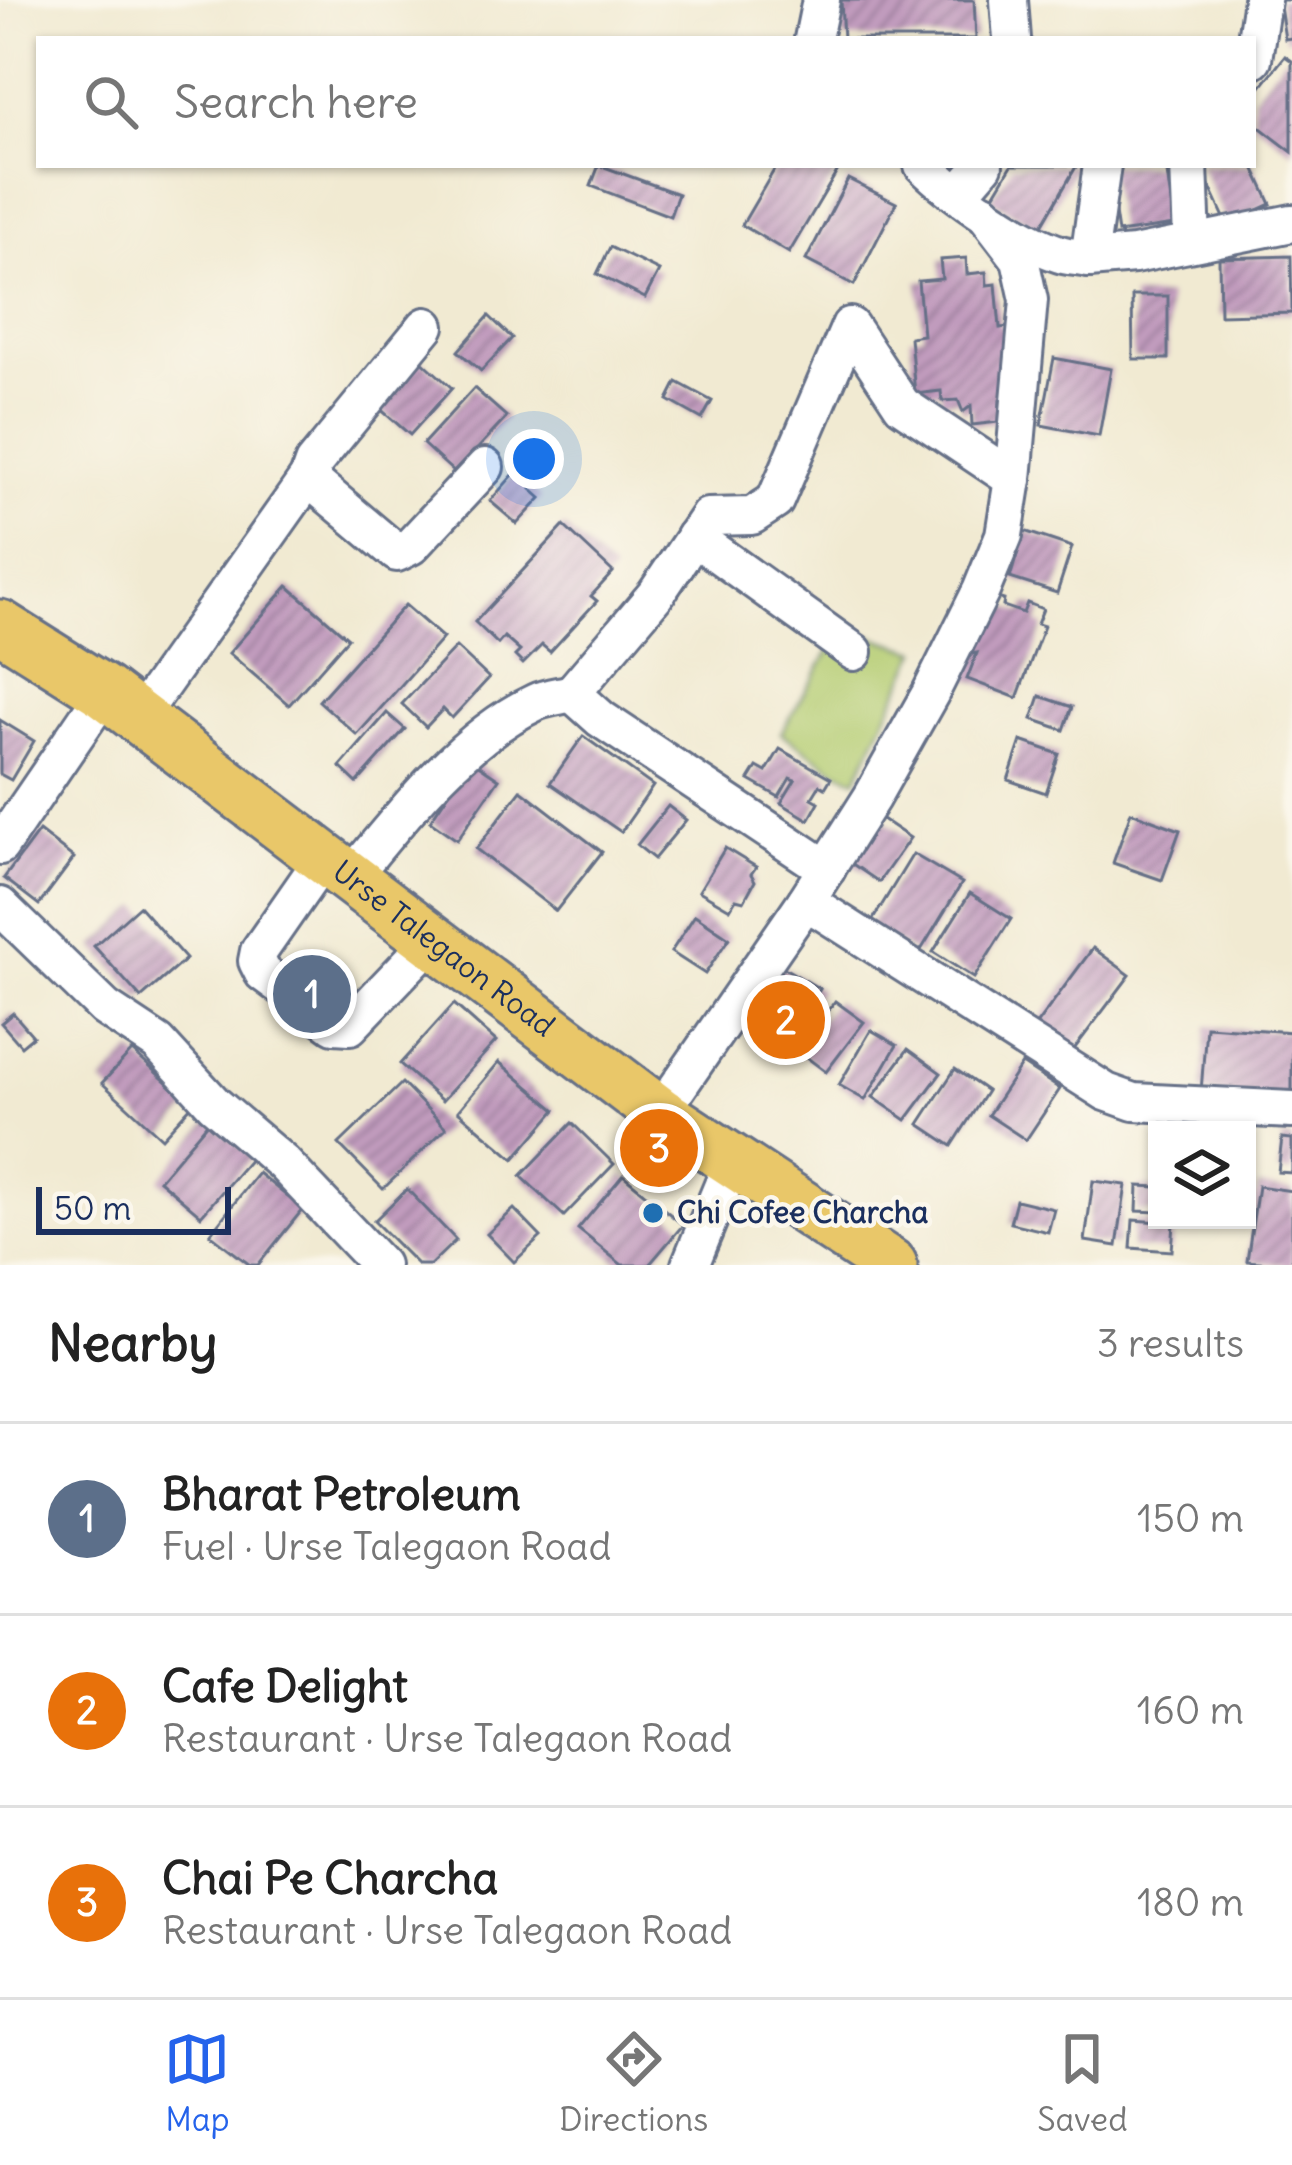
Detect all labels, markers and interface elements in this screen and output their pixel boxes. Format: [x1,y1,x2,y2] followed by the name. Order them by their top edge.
[36,36,1256,168] search box
[78,69,144,135] icon: search
[174,74,418,130] text: Search here
[504,429,564,489] your location
[326,852,563,1044] street label: Urse Talegaon Road
[273,949,351,1039] pin: 1
[747,975,825,1065] pin: 2
[620,1103,698,1193] pin: 3
[1148,1121,1256,1229] map controls
[1148,1121,1256,1229] button: layers
[36,1181,231,1234] scale bar
[54,1187,131,1229] text: 50 m
[677,1193,928,1231] place label: Chi Cofee Charcha
[640,1200,666,1226] marker: Chi Cofee Charcha
[48,1311,217,1375] text: Nearby
[1097,1319,1244,1368] text: 3 results
[162,1466,521,1522] text: Bharat Petroleum
[79,1494,95,1543] text: 1
[1137,1494,1244,1543] text: 150 m
[162,1522,611,1571] text: Fuel · Urse Talegaon Road
[162,1658,408,1714] text: Cafe Delight
[76,1686,98,1735] text: 2
[1137,1686,1244,1735] text: 160 m
[162,1714,732,1763] text: Restaurant · Urse Talegaon Road
[162,1850,498,1906] text: Chai Pe Charcha
[76,1878,98,1927] text: 3
[1137,1878,1244,1927] text: 180 m
[162,1906,732,1955] text: Restaurant · Urse Talegaon Road
[164,2026,230,2140] tab: Map
[559,2026,708,2140] tab: Directions
[1037,2026,1128,2140] tab: Saved

